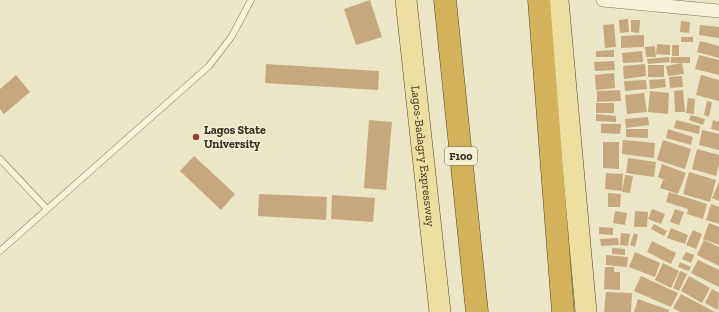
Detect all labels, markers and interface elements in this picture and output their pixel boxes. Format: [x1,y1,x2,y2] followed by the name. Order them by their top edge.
[408,85,438,228] street label: Lagos-Badagry Expressway
[204,123,266,151] place label: Lagos State University
[191,132,201,142] marker: Lagos State University
[445,147,477,165] road number: F100

